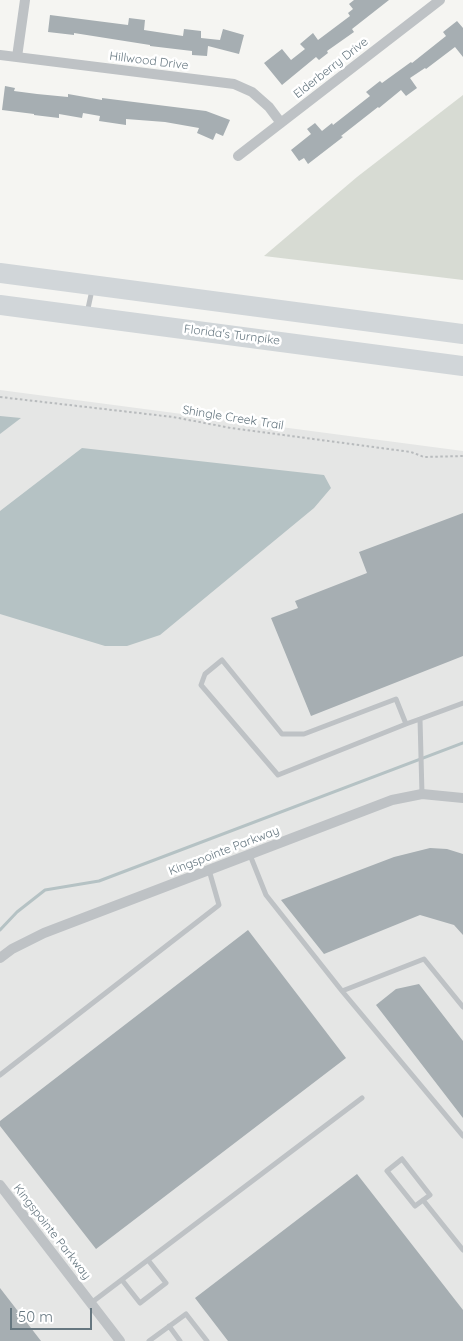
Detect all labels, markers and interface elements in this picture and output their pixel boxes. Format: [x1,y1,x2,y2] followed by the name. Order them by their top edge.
[291,34,371,102] street label: Elderberry Drive
[109,49,189,73] street label: Hillwood Drive
[183,322,281,348] street label: Florida's Turnpike
[181,403,285,433] street label: Shingle Creek Trail
[167,823,281,879] street label: Kingspointe Parkway
[10,1181,94,1283] street label: Kingspointe Parkway
[12,1298,95,1330] scale bar
[18,1307,53,1326] text: 50 m

